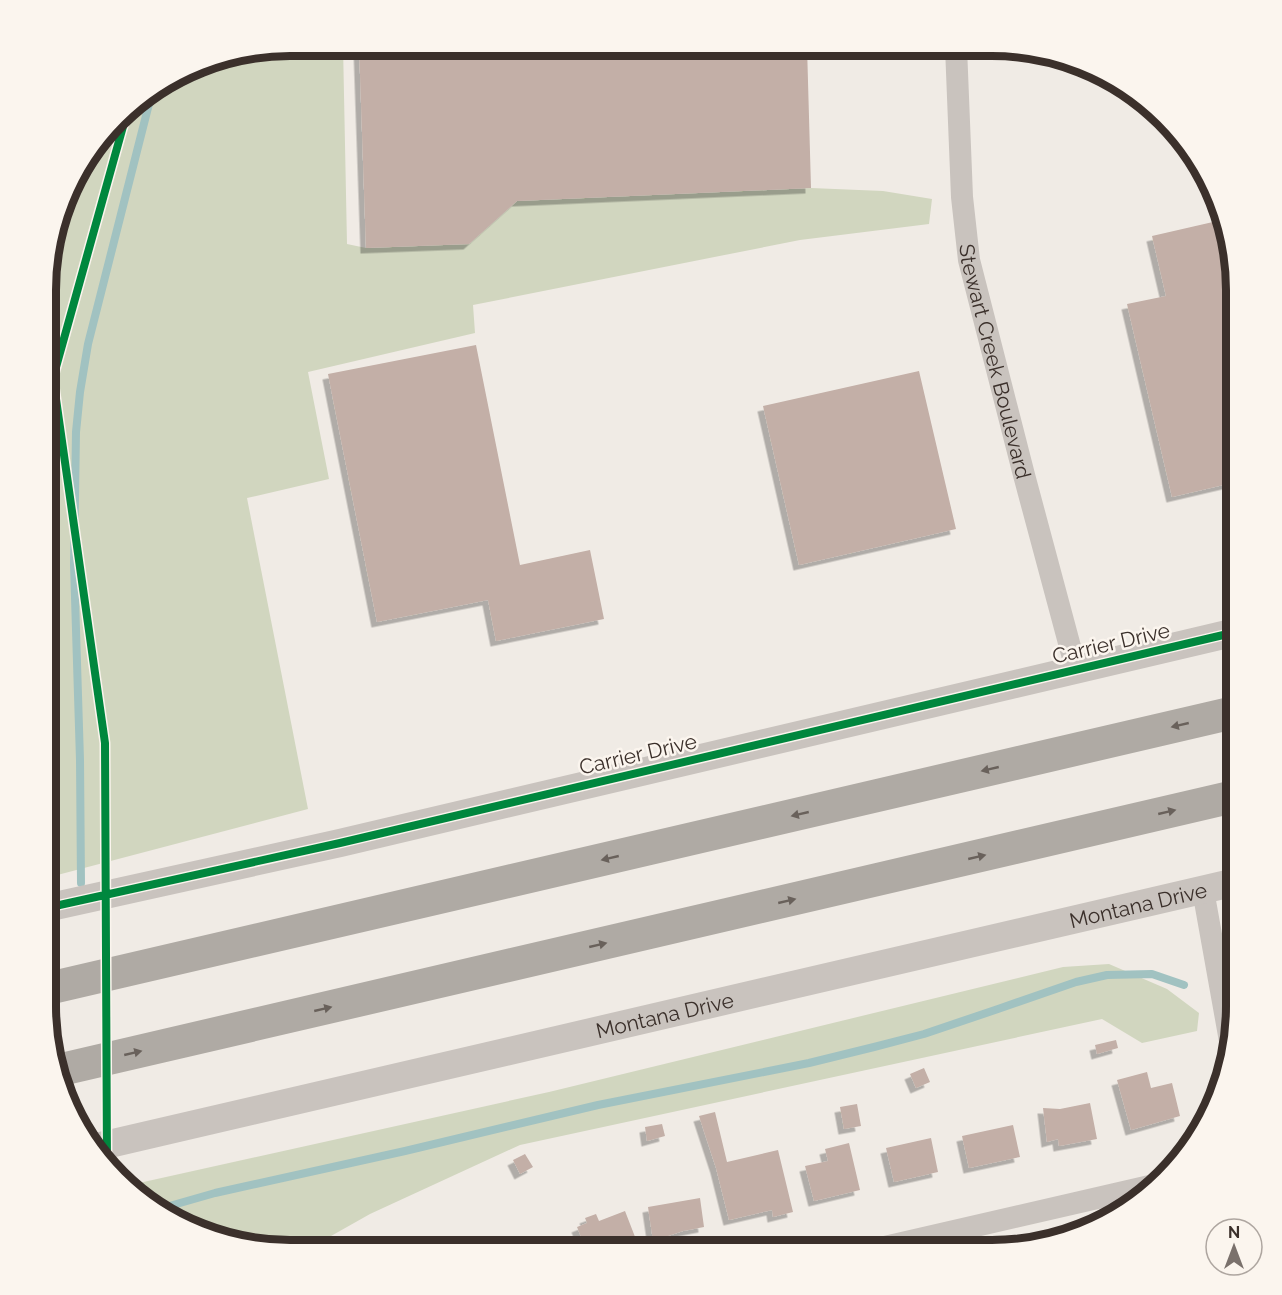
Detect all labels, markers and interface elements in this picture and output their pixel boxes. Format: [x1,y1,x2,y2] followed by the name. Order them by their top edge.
[955,243,1037,481] street label: Stewart Creek Boulevard
[1050,617,1172,669] street label: Carrier Drive
[1170,721,1189,730] one-way arrow
[577,728,699,780] street label: Carrier Drive
[980,765,999,775] one-way arrow
[1158,807,1176,817] one-way arrow
[790,809,809,819] one-way arrow
[968,851,987,861] one-way arrow
[601,853,619,863] one-way arrow
[1067,877,1209,933] street label: Montana Drive
[778,895,797,905] one-way arrow
[588,940,607,949] one-way arrow
[593,987,736,1043] street label: Montana Drive
[314,1004,333,1013] one-way arrow
[124,1048,142,1058] one-way arrow
[1204,1217,1264,1277] north arrow
[1228,1223,1240,1242] text: N

